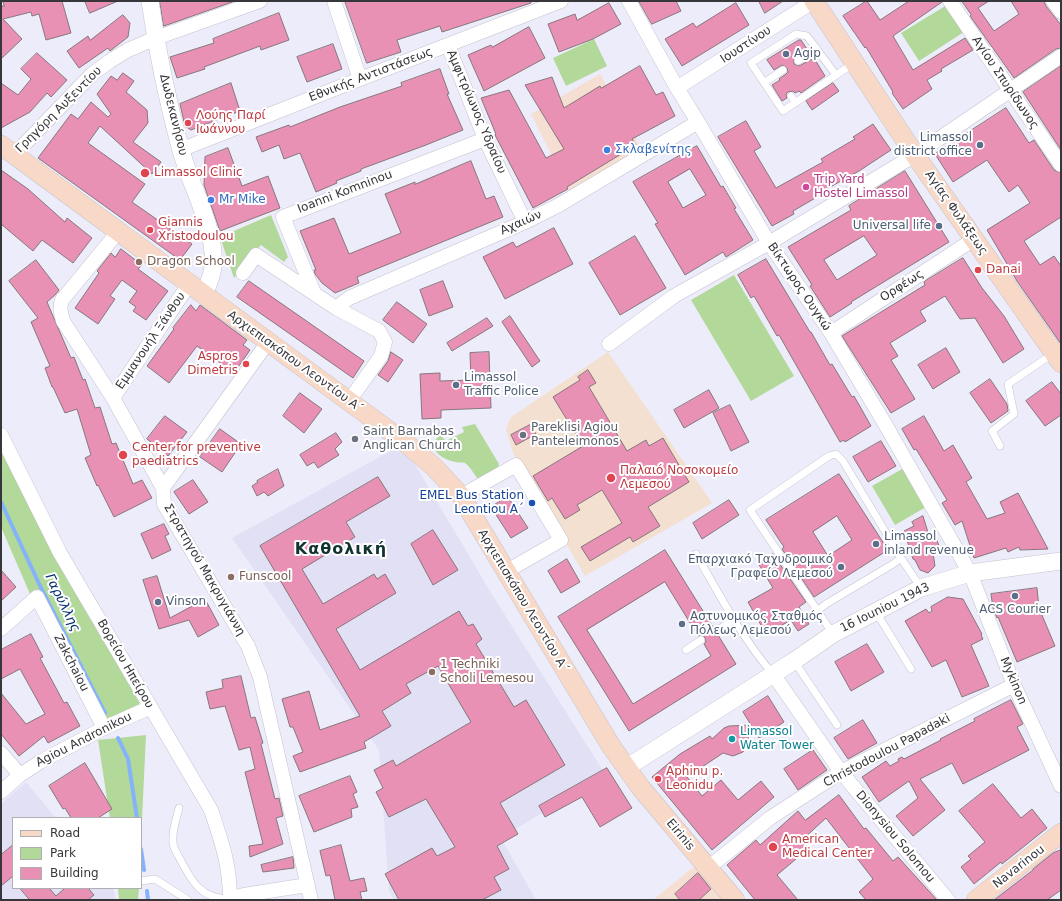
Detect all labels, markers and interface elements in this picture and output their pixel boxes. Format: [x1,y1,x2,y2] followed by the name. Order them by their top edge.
[718,23,774,67] street label: Ιουστίνου
[968,34,1042,132] street label: Αγίου Σπυρίδωνος
[307,45,435,105] street label: Εθνικής Αντιστάσεως
[794,47,821,61] place label: Agip
[443,48,509,176] street label: Αμφιτρύωνος Υδραίου
[781,49,791,59] marker: Agip
[13,64,105,156] street label: Γρηγόρη Αυξεντίου
[156,73,190,157] street label: Δωδεκανήσου
[196,109,266,137] place label: Λούης Παρί Ιωάννου
[183,118,193,128] marker: Λούης Παρί Ιωάννου
[894,131,972,159] place label: Limassol district office
[975,140,985,150] marker: Limassol district office
[615,143,691,157] place label: Σκλαβενίτης
[602,145,612,155] marker: Σκλαβενίτης
[154,166,243,180] place label: Limassol Clinic
[139,167,151,179] marker: Limassol Clinic
[296,167,394,217] street label: Ioanni Komninou
[921,168,991,258] street label: Αγίας Φυλάξεως
[814,173,908,201] place label: Trip Yard Hostel Limassol
[801,182,811,192] marker: Trip Yard Hostel Limassol
[219,193,266,207] place label: Mr Mike
[206,195,216,205] marker: Mr Mike
[498,208,544,238] street label: Αχαιών
[158,216,234,244] place label: Giannis Xristodoulou
[853,219,931,233] place label: Universal life
[934,221,944,231] marker: Universal life
[145,225,155,235] marker: Giannis Xristodoulou
[764,240,834,334] street label: Βίκτωρος Ουγκώ
[147,255,235,269] place label: Dragon School
[134,257,144,267] marker: Dragon School
[986,263,1021,277] place label: Danai
[973,265,983,275] marker: Danai
[878,267,926,305] street label: Ορφέως
[113,290,189,392] street label: Εμμανουήλ Ξάνθου
[224,308,366,416] street label: Αρχιεπισκόπου Λεοντίου Α΄
[187,350,238,378] place label: Aspros Dimetris
[241,359,251,369] marker: Aspros Dimetris
[464,371,539,399] place label: Limassol Traffic Police
[451,380,461,390] marker: Limassol Traffic Police
[531,421,619,449] place label: Pareklisi Agiou Panteleimonos
[363,425,461,453] place label: Saint Barnabas Anglican Church
[518,430,528,440] marker: Pareklisi Agiou Panteleimonos
[350,434,360,444] marker: Saint Barnabas Anglican Church
[132,441,261,469] place label: Center for preventive paediatrics
[117,449,129,461] marker: Center for preventive paediatrics
[620,464,738,492] place label: Παλαιό Νοσοκομείο Λεμεσού
[605,472,617,484] marker: Παλαιό Νοσοκομείο Λεμεσού
[419,489,524,517] place label: EMEL Bus Station Leontiou A´
[527,498,537,508] marker: EMEL Bus Station Leontiou A´
[160,501,248,639] street label: Στρατηγού Μακρυγιάννη
[475,527,571,675] street label: Αρχιεπισκόπου Λεοντίου Α΄
[884,530,974,558] place label: Limassol inland revenue
[871,539,881,549] marker: Limassol inland revenue
[295,540,387,560] district label: Καθολική
[688,553,833,581] place label: Επαρχιακό Ταχυδρομικό Γραφείο Λεμεσού
[836,562,846,572] marker: Επαρχιακό Ταχυδρομικό Γραφείο Λεμεσού
[239,570,291,584] place label: Funscool
[41,571,83,635] water label: Γαρύλλης
[226,572,236,582] marker: Funscool
[838,580,932,636] street label: 16 Iouniou 1943
[1010,591,1020,601] marker: ACS Courier
[166,595,206,609] place label: Vinson
[153,597,163,607] marker: Vinson
[979,603,1051,617] place label: ACS Courier
[690,610,823,638] place label: Αστυνομικός Σταθμός Πόλεως Λεμεσού
[94,617,156,711] street label: Βορείου Ηπείρου
[677,619,687,629] marker: Αστυνομικός Σταθμός Πόλεως Λεμεσού
[50,632,92,694] street label: Zakchaiou
[997,655,1029,707] street label: Mykinon
[440,658,534,686] place label: 1 Techniki Scholi Lemesou
[427,667,437,677] marker: 1 Techniki Scholi Lemesou
[34,710,134,770] street label: Agiou Andronikou
[821,711,953,791] street label: Christodoulou Papadaki
[740,725,814,753] place label: Limassol Water Tower
[727,734,737,744] marker: Limassol Water Tower
[666,765,723,793] place label: Aphinu p. Leonidu
[653,774,663,784] marker: Aphinu p. Leonidu
[852,788,938,886] street label: Dionysiou Solomou
[663,816,697,854] street label: Eirinis
[12,817,142,889] legend
[50,826,80,840] text: Road
[782,833,872,861] place label: American Medical Center
[767,841,779,853] marker: American Medical Center
[990,842,1048,892] street label: Navarinou
[50,846,76,860] text: Park
[50,866,99,880] text: Building

